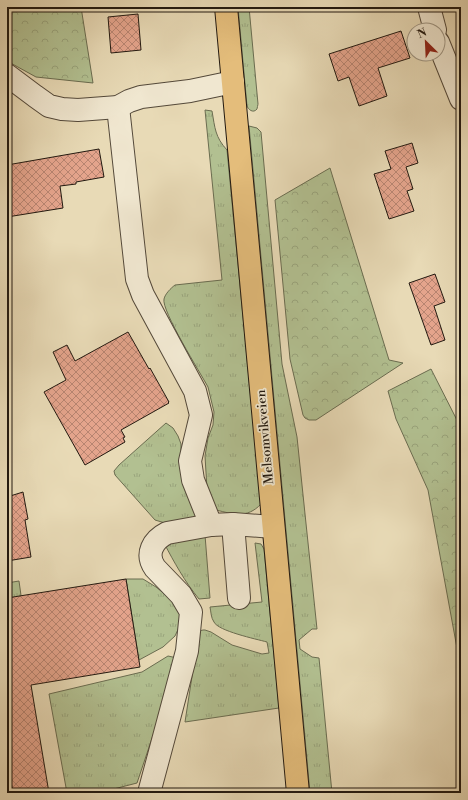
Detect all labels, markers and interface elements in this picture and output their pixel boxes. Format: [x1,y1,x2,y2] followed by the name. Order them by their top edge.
[406,22,446,62] north arrow
[416,25,429,42] text: N
[253,389,277,485] street label: Melsomvikveien

